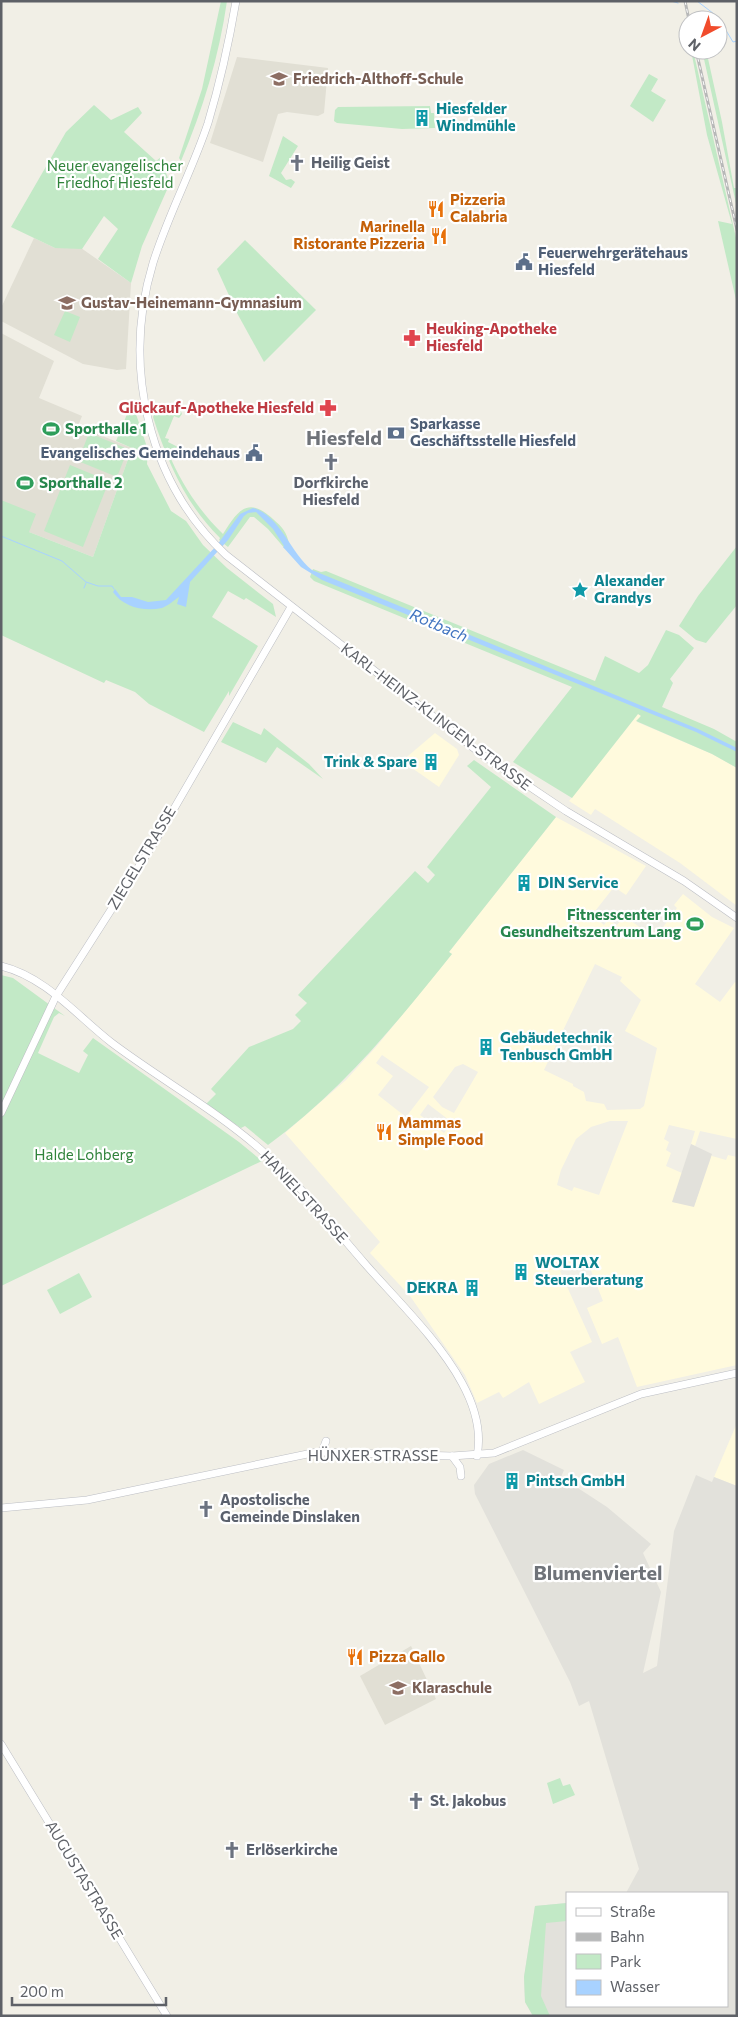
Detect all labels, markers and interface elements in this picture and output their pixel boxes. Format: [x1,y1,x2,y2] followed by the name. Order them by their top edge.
[678,10,728,60] north arrow
[685,35,704,55] text: N
[269,69,289,89] school or university icon: Friedrich-Althoff-Schule
[293,69,463,87] place label: Friedrich-Althoff-Schule
[436,99,516,134] place label: Hiesfelder Windmühle
[412,108,432,128] building icon: Hiesfelder Windmühle
[287,153,307,173] church icon: Heilig Geist
[311,153,390,171] place label: Heilig Geist
[47,156,183,191] park label: Neuer evangelischer Friedhof Hiesfeld
[450,190,507,225] place label: Pizzeria Calabria
[426,199,446,219] restaurant icon: Pizzeria Calabria
[293,217,425,252] place label: Marinella Ristorante Pizzeria
[429,226,449,246] restaurant icon: Marinella Ristorante Pizzeria
[538,243,688,278] place label: Feuerwehrgerätehaus Hiesfeld
[514,252,534,272] public building icon: Feuerwehrgerätehaus Hiesfeld
[57,293,77,313] school or university icon: Gustav-Heinemann-Gymnasium
[81,293,302,311] place label: Gustav-Heinemann-Gymnasium
[426,319,557,354] place label: Heuking-Apotheke Hiesfeld
[402,328,422,348] pharmacy icon: Heuking-Apotheke Hiesfeld
[119,398,314,416] place label: Glückauf-Apotheke Hiesfeld
[318,398,338,418] pharmacy icon: Glückauf-Apotheke Hiesfeld
[410,414,576,449] place label: Sparkasse Geschäftsstelle Hiesfeld
[41,419,61,439] sports icon: Sporthalle 1
[65,419,147,437] place label: Sporthalle 1
[386,423,406,443] bank icon: Sparkasse Geschäftsstelle Hiesfeld
[306,425,382,449] district label: Hiesfeld
[40,443,240,461] place label: Evangelisches Gemeindehaus
[244,443,264,463] public building icon: Evangelisches Gemeindehaus
[321,452,341,472] church icon: Dorfkirche Hiesfeld
[15,473,35,493] sports icon: Sporthalle 2
[39,473,122,491] place label: Sporthalle 2
[294,473,369,508] place label: Dorfkirche Hiesfeld
[594,571,665,606] place label: Alexander Grandys
[570,580,590,600] place icon: Alexander Grandys
[407,604,471,645] water label: Rotbach
[338,639,535,794] street label: KARL-HEINZ-KLINGEN-STRASSE
[324,752,417,770] place label: Trink & Spare
[421,752,441,772] building icon: Trink & Spare
[103,803,179,912] street label: ZIEGELSTRASSE
[514,873,534,893] building icon: DIN Service
[538,873,619,891] place label: DIN Service
[500,905,681,940] place label: Fitnesscenter im Gesundheitszentrum Lang
[685,914,705,934] sports icon: Fitnesscenter im Gesundheitszentrum Lang
[500,1028,613,1063] place label: Gebäudetechnik Tenbusch GmbH
[476,1037,496,1057] building icon: Gebäudetechnik Tenbusch GmbH
[398,1113,483,1148] place label: Mammas Simple Food
[374,1122,394,1142] restaurant icon: Mammas Simple Food
[34,1145,134,1163] park label: Halde Lohberg
[257,1146,352,1246] street label: HANIELSTRASSE
[535,1253,643,1288] place label: WOLTAX Steuerberatung
[511,1262,531,1282] building icon: WOLTAX Steuerberatung
[406,1278,458,1296] place label: DEKRA
[462,1278,482,1298] building icon: DEKRA
[308,1446,438,1464] street label: HÜNXER STRASSE
[502,1471,522,1491] building icon: Pintsch GmbH
[526,1471,625,1489] place label: Pintsch GmbH
[220,1490,360,1525] place label: Apostolische Gemeinde Dinslaken
[196,1499,216,1519] church icon: Apostolische Gemeinde Dinslaken
[534,1560,662,1584] district label: Blumenviertel
[345,1647,365,1667] restaurant icon: Pizza Gallo
[369,1647,445,1665] place label: Pizza Gallo
[388,1678,408,1698] school or university icon: Klaraschule
[412,1678,492,1696] place label: Klaraschule
[406,1791,426,1811] church icon: St. Jakobus
[430,1791,506,1809] place label: St. Jakobus
[42,1817,127,1942] street label: AUGUSTASTRASSE
[222,1840,242,1860] church icon: Erlöserkirche
[246,1840,338,1858] place label: Erlöserkirche
[566,1892,728,2007] legend
[610,1902,656,1920] text: Straße
[610,1927,645,1945] text: Bahn
[610,1952,641,1970] text: Park
[12,1974,166,2006] scale bar
[610,1977,660,1995] text: Wasser
[20,1982,64,2000] text: 200 m

